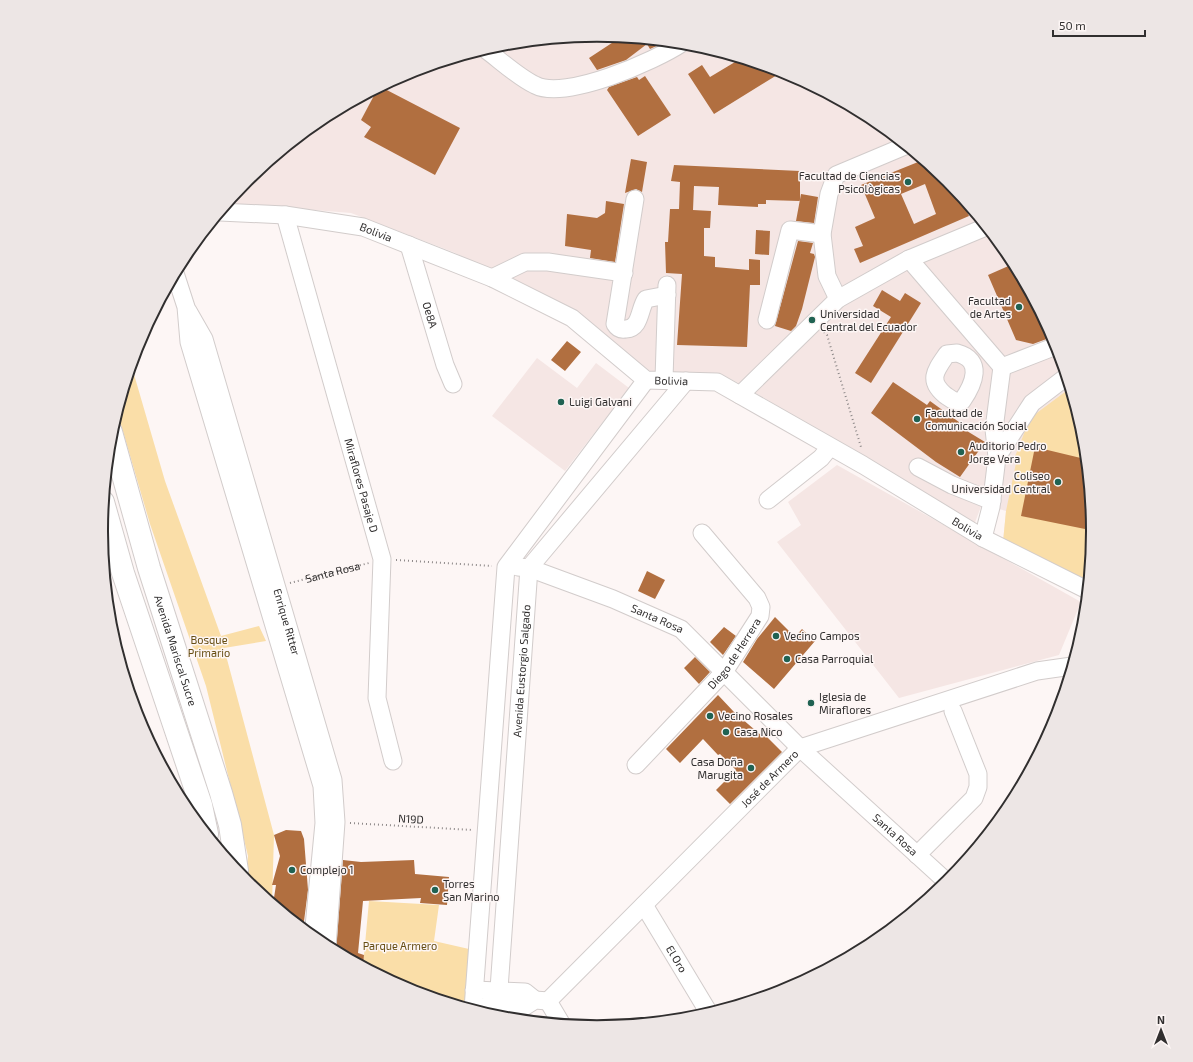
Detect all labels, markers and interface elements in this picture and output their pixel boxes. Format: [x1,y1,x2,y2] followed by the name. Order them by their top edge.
[1053,12,1145,38] scale bar
[1059,18,1086,32] text: 50 m
[799,169,900,195] place label: Facultad de Ciencias Psicològicas
[903,177,913,187] marker: Facultad de Ciencias Psicològicas
[358,219,394,244] street label: Bolivia
[968,294,1011,320] place label: Facultad de Artes
[420,300,441,330] street label: Oe8A
[1014,302,1024,312] marker: Facultad de Artes
[820,307,918,333] place label: Universidad Central del Ecuador
[807,315,817,325] marker: Universidad Central del Ecuador
[654,373,688,387] street label: Bolivia
[569,395,632,408] place label: Luigi Galvani
[556,397,566,407] marker: Luigi Galvani
[925,406,1028,432] place label: Facultad de Comunicación Social
[912,414,922,424] marker: Facultad de Comunicación Social
[342,437,381,534] street label: Miraflores Pasaje D
[969,439,1047,465] place label: Auditorio Pedro Jorge Vera
[956,447,966,457] marker: Auditorio Pedro Jorge Vera
[952,469,1051,495] place label: Coliseo Universidad Central
[1053,477,1063,487] marker: Coliseo Universidad Central
[950,514,986,542] street label: Bolivia
[304,559,361,585] street label: Santa Rosa
[271,587,303,657] street label: Enrique Ritter
[152,593,200,708] street label: Avenida Mariscal Sucre
[629,601,686,635] street label: Santa Rosa
[510,604,532,738] street label: Avenida Eustorgio Salgado
[705,615,763,691] street label: Diego de Herrera
[784,629,860,642] place label: Vecino Campos
[771,631,781,641] marker: Vecino Campos
[188,633,230,659] park label: Bosque Primario
[795,652,874,665] place label: Casa Parroquial
[782,654,792,664] marker: Casa Parroquial
[819,690,872,716] place label: Iglesia de Miraflores
[806,698,816,708] marker: Iglesia de Miraflores
[718,709,793,722] place label: Vecino Rosales
[705,711,715,721] marker: Vecino Rosales
[734,725,782,738] place label: Casa Nico
[721,727,731,737] marker: Casa Nico
[738,747,801,810] street label: José de Armero
[691,755,743,781] place label: Casa Doña Marugita
[746,763,756,773] marker: Casa Doña Marugita
[398,811,424,826] street label: N19D
[870,811,921,858] street label: Santa Rosa
[300,863,354,877] place label: Complejo 1
[287,865,297,875] marker: Complejo 1
[443,877,500,903] place label: Torres San Marino
[430,885,440,895] marker: Torres San Marino
[363,939,437,952] park label: Parque Armero
[664,943,690,975] street label: El Oro
[1141,1010,1181,1050] north arrow
[1157,1013,1165,1026] text: N

